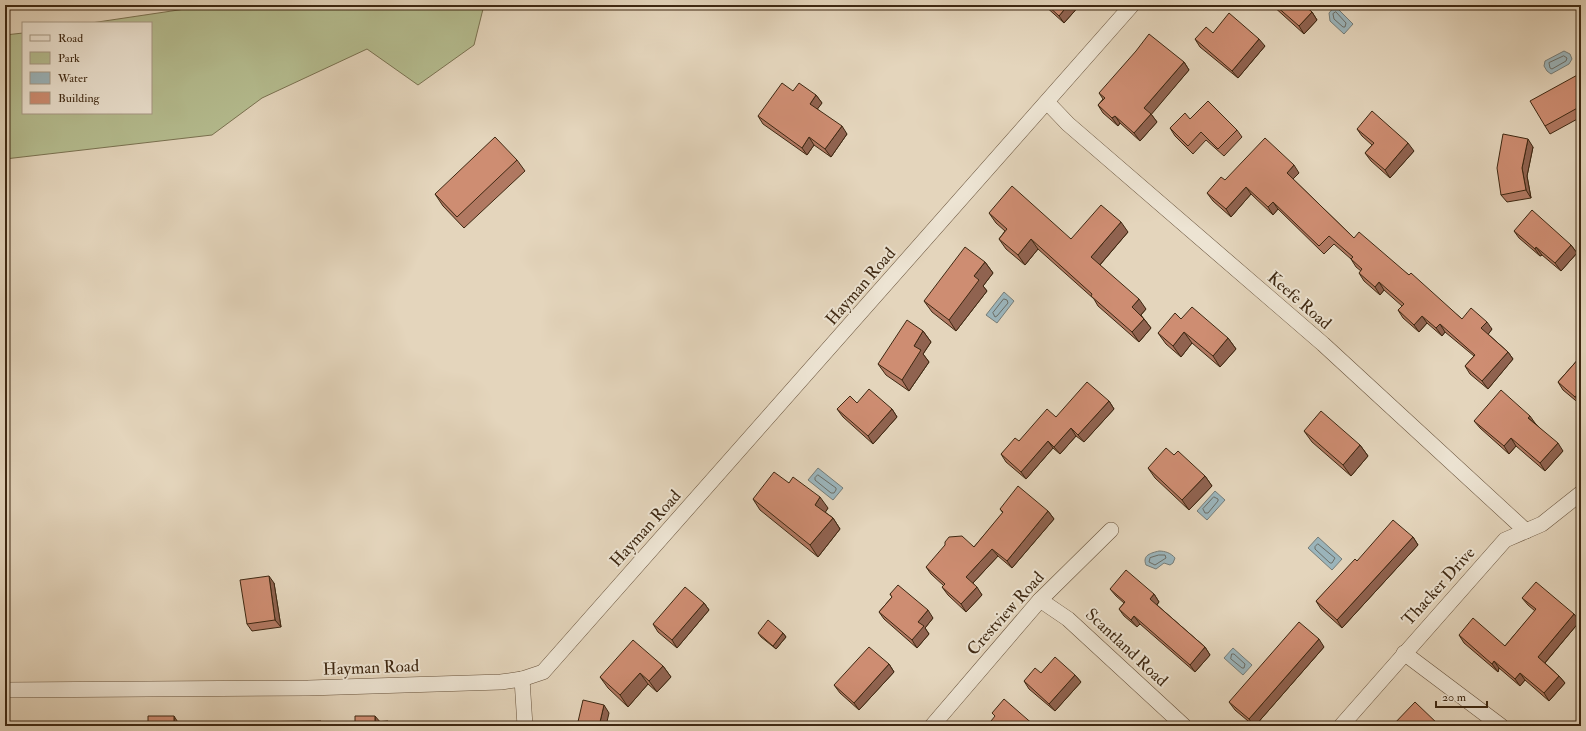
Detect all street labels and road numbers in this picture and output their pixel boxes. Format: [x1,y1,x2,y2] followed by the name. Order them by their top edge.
[821,243,901,330] street label: Hayman Road
[1264,267,1336,334] street label: Keefe Road
[605,485,687,572] street label: Hayman Road
[1397,542,1479,630] street label: Thacker Drive
[962,567,1049,660] street label: Crestview Road
[1081,604,1173,691] street label: Scantland Road
[323,655,420,681] street label: Hayman Road

